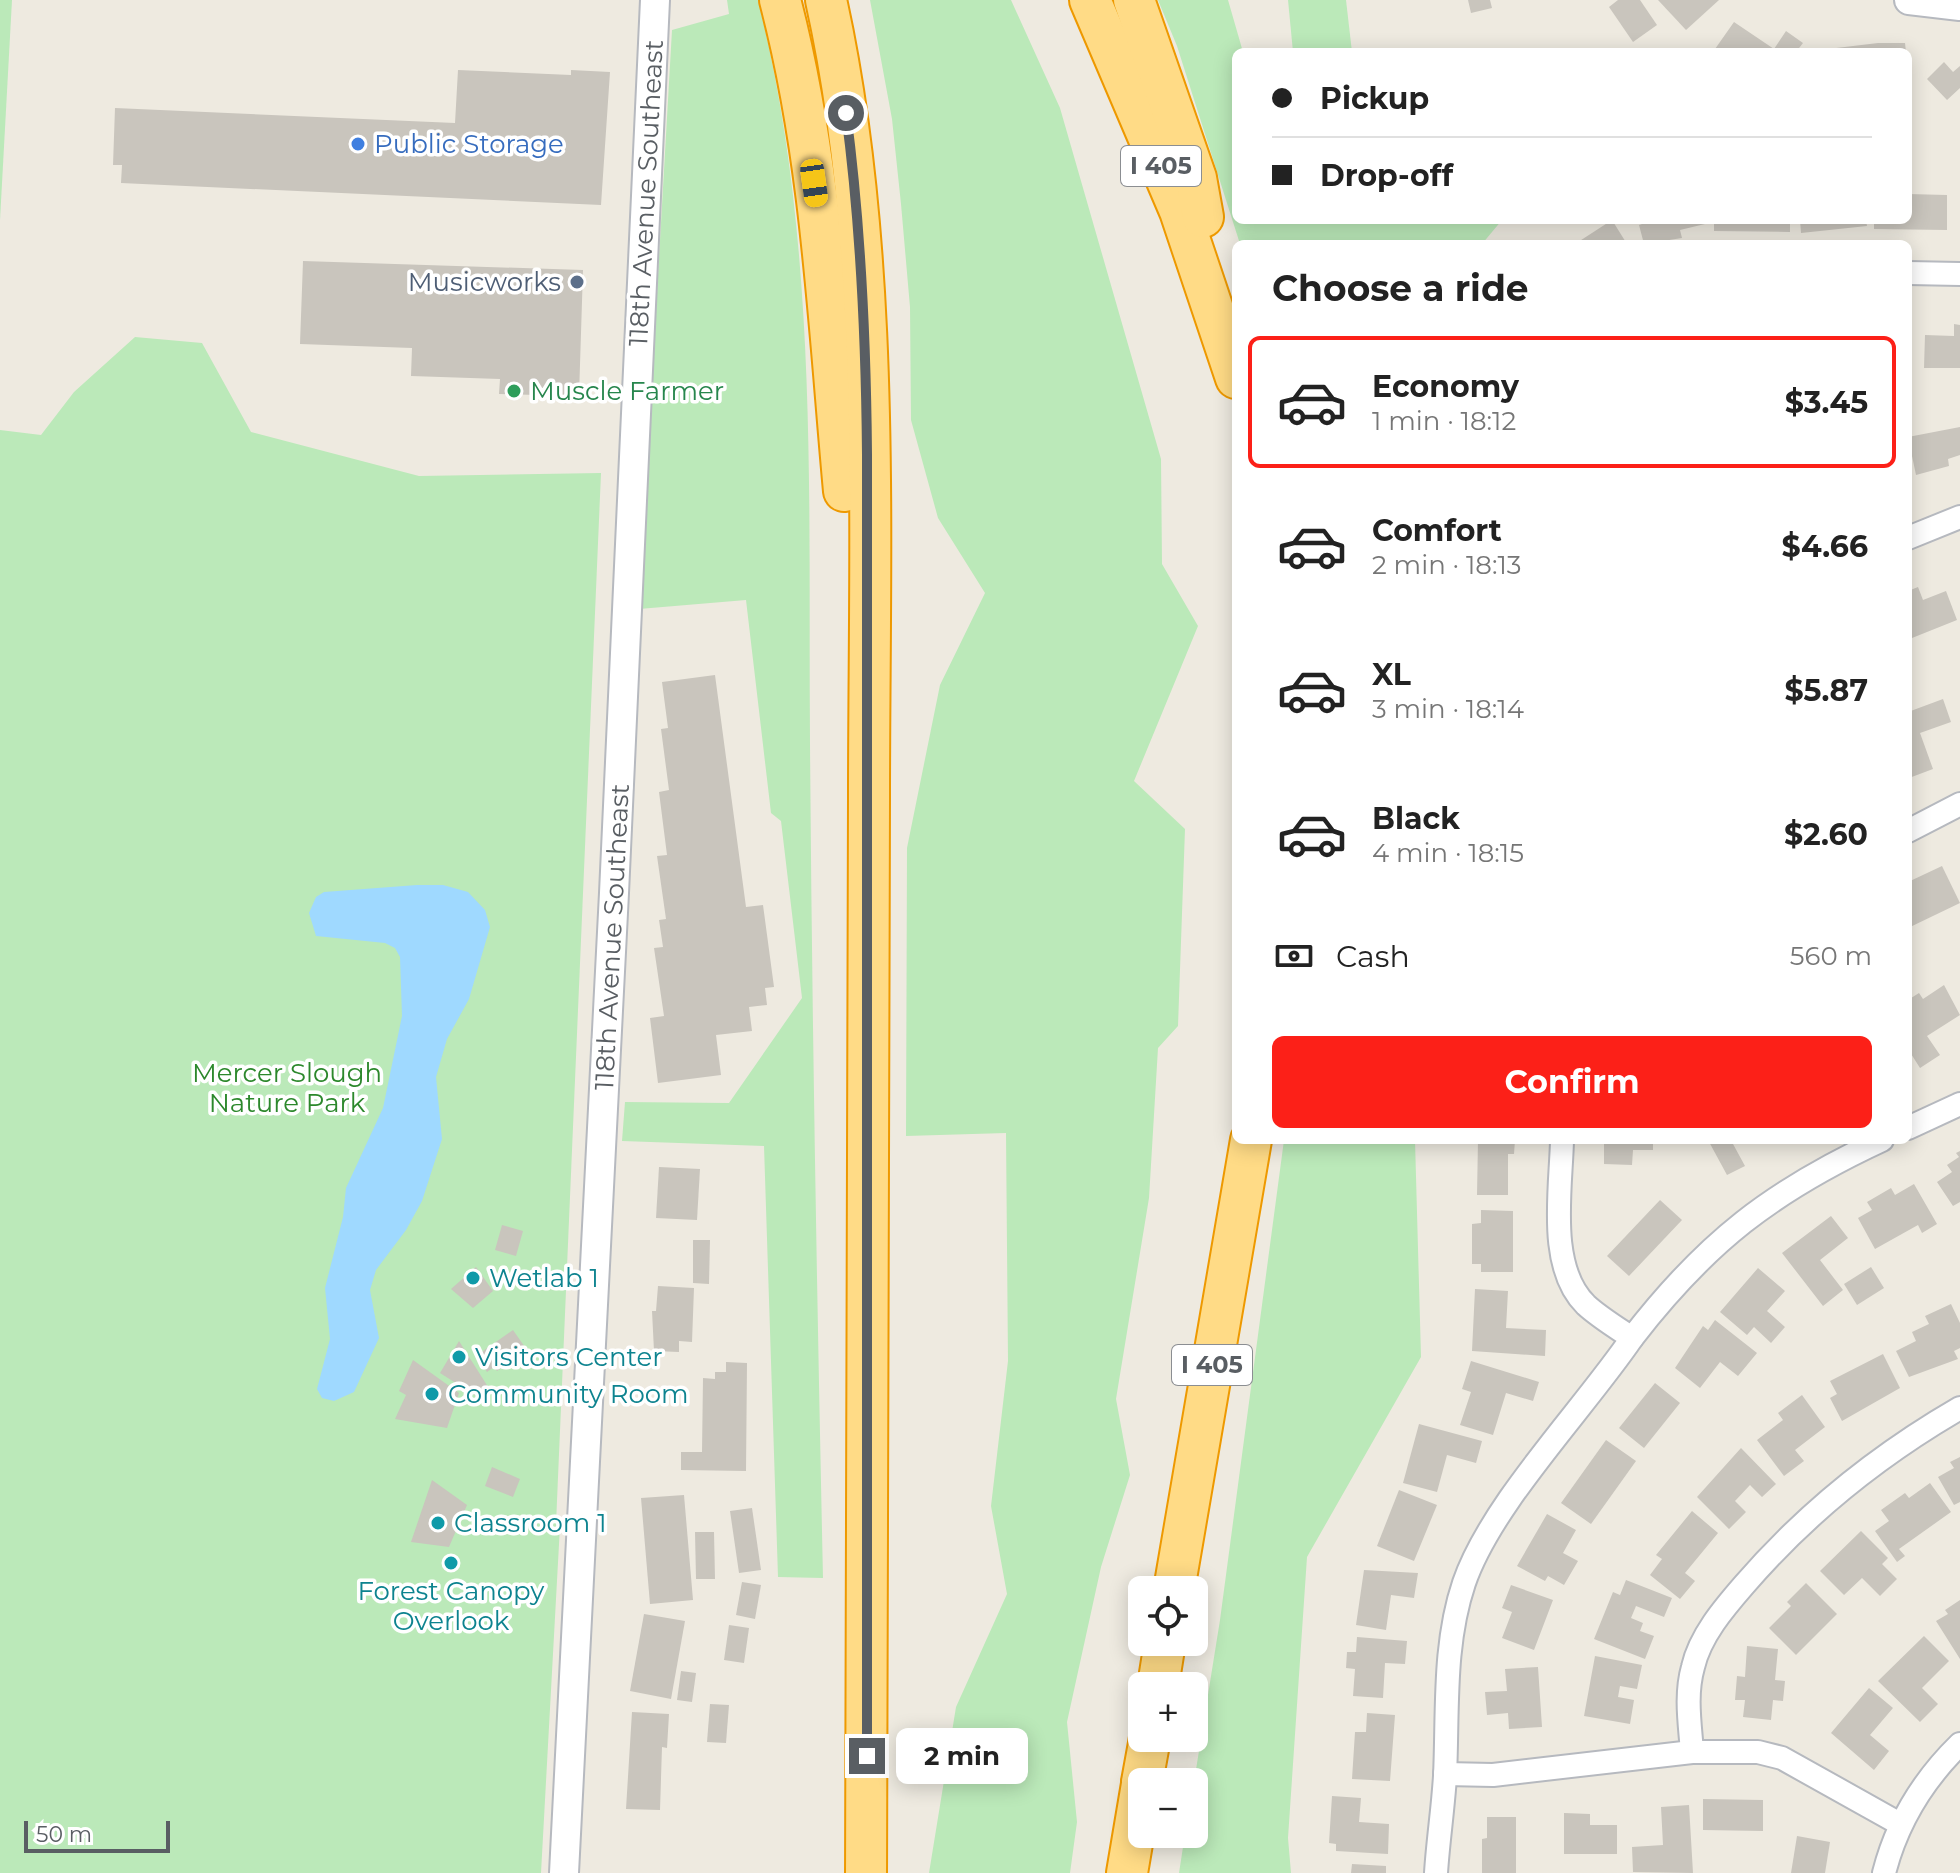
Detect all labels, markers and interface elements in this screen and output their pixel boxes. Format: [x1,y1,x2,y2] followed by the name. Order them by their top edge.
[622,39,670,347] street label: 118th Avenue Southeast
[1320,80,1429,117] text: Pickup
[828,95,864,131] route start
[374,128,564,160] place label: Public Storage
[349,135,367,153] marker: Public Storage
[1121,146,1201,186] road number: I 405
[1320,157,1453,194] text: Drop-off
[799,158,829,208] car
[408,266,561,298] place label: Musicworks
[1272,266,1529,310] text: Choose a ride
[568,273,586,291] marker: Musicworks
[1276,366,1348,438] icon: car
[1372,368,1519,405] text: Economy
[530,375,724,407] place label: Muscle Farmer
[505,382,523,400] marker: Muscle Farmer
[1785,384,1868,421] text: $3.45
[1372,405,1516,437] text: 1 min · 18:12
[1276,510,1348,582] icon: car
[1372,512,1502,549] text: Comfort
[1782,528,1868,565] text: $4.66
[1372,549,1521,581] text: 2 min · 18:13
[1276,654,1348,726] icon: car
[1372,656,1411,693] text: XL
[1784,672,1868,709] text: $5.87
[1372,693,1524,725] text: 3 min · 18:14
[588,783,636,1091] street label: 118th Avenue Southeast
[1276,798,1348,870] icon: car
[1372,800,1460,837] text: Black
[1784,816,1868,853] text: $2.60
[1372,837,1524,869] text: 4 min · 18:15
[1272,934,1316,978] icon: cash
[1336,938,1410,975] text: Cash
[1790,940,1872,972] text: 560 m
[1272,1036,1872,1128] button: Confirm
[192,1057,382,1119] park label: Mercer Slough Nature Park
[489,1262,599,1294] place label: Wetlab 1
[464,1269,482,1287] marker: Wetlab 1
[475,1341,663,1373] place label: Visitors Center
[1172,1345,1252,1385] road number: I 405
[450,1348,468,1366] marker: Visitors Center
[448,1378,689,1410] place label: Community Room
[423,1385,441,1403] marker: Community Room
[454,1507,607,1539] place label: Classroom 1
[429,1514,447,1532] marker: Classroom 1
[442,1554,460,1572] marker: Forest Canopy Overlook
[358,1575,545,1637] place label: Forest Canopy Overlook
[1128,1576,1208,1848] map controls
[1128,1576,1208,1656] button: locate
[1128,1672,1208,1752] button: +
[895,1728,1027,1784] callout: 2 min
[849,1738,885,1774] route end
[924,1740,1000,1772] text: 2 min
[1128,1768,1208,1848] button: −
[24,1817,170,1853] scale bar
[36,1821,92,1848] text: 50 m

